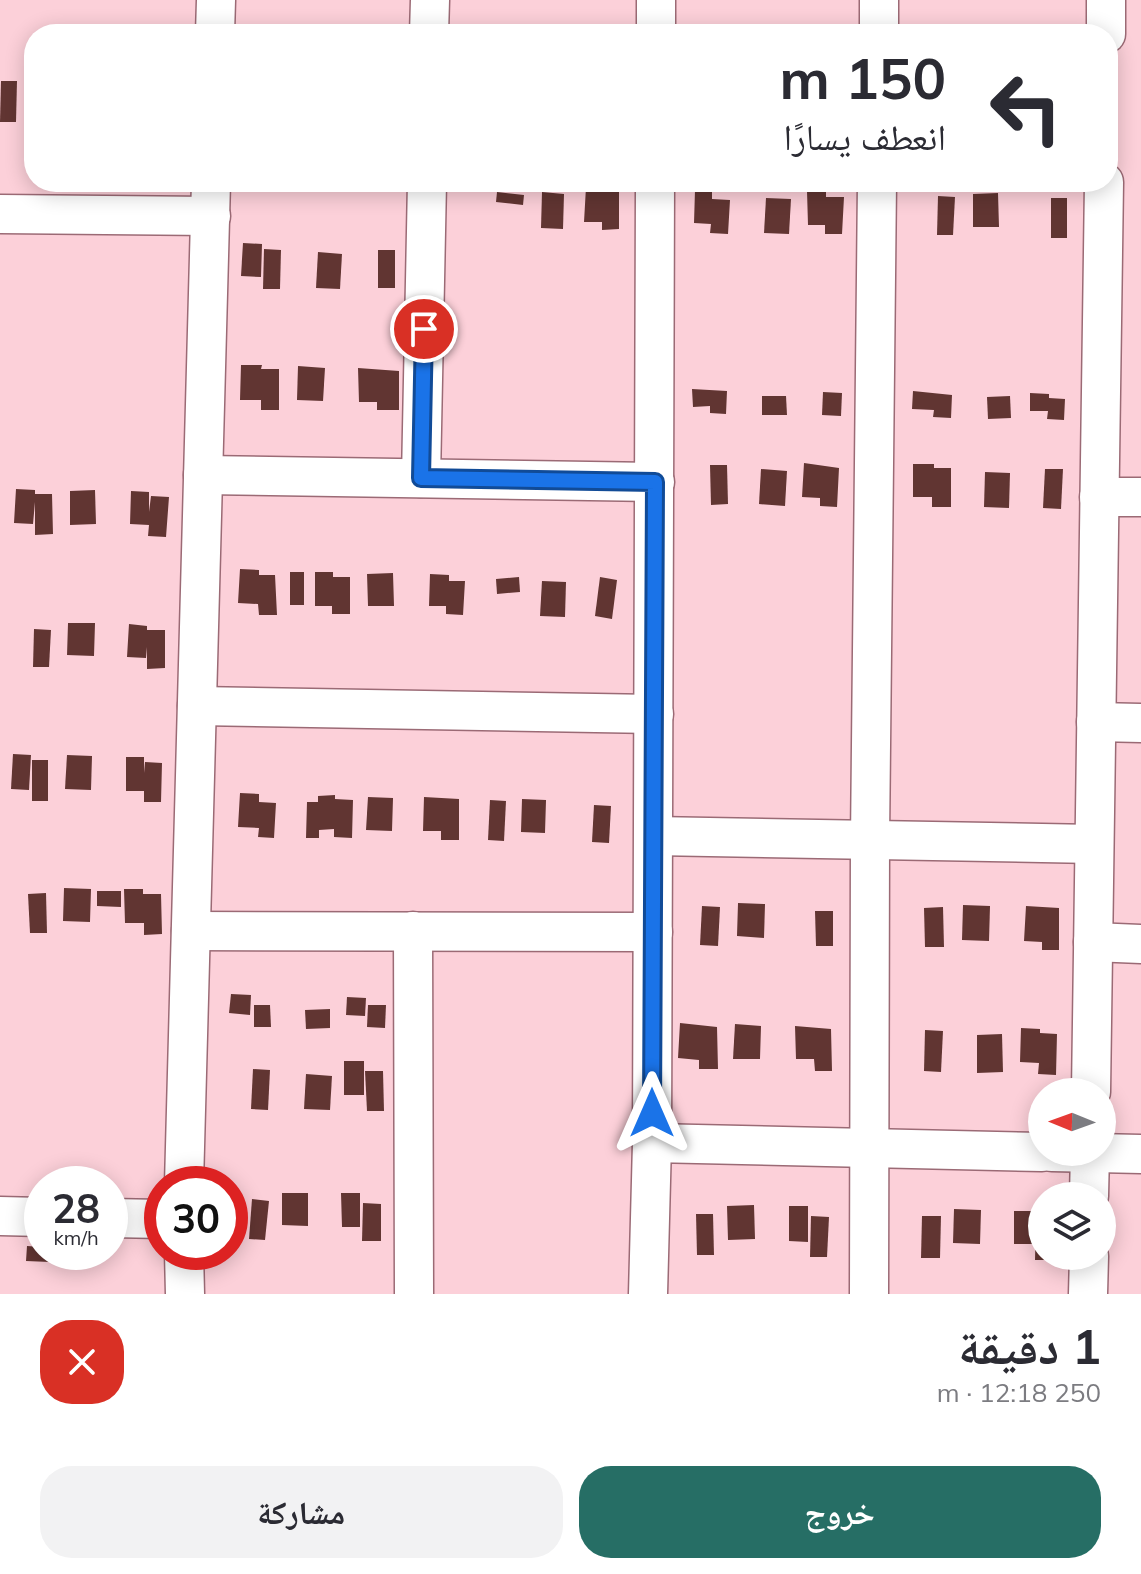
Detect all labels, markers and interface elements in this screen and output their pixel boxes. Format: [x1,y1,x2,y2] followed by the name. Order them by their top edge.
[779,43,946,113] text: 150 m
[974,56,1078,160] icon: left
[783,114,946,159] text: انعطف يسارًا
[390,295,458,363] pin
[402,307,446,351] icon: arrive
[610,1071,694,1155] position arrow
[1028,1078,1116,1166] north arrow
[1028,1078,1116,1270] map controls
[144,1166,248,1270] speed limit sign: 30
[1028,1182,1116,1270] button: layers
[52,1183,100,1233] text: 28
[53,1225,99,1250] text: km/h
[958,1316,1101,1376] text: 1 دقيقة
[40,1320,124,1404] button: close
[937,1376,1101,1409] text: 250 m · 12:18
[40,1466,563,1558] button: مشاركة
[579,1466,1101,1558] button: خروج

